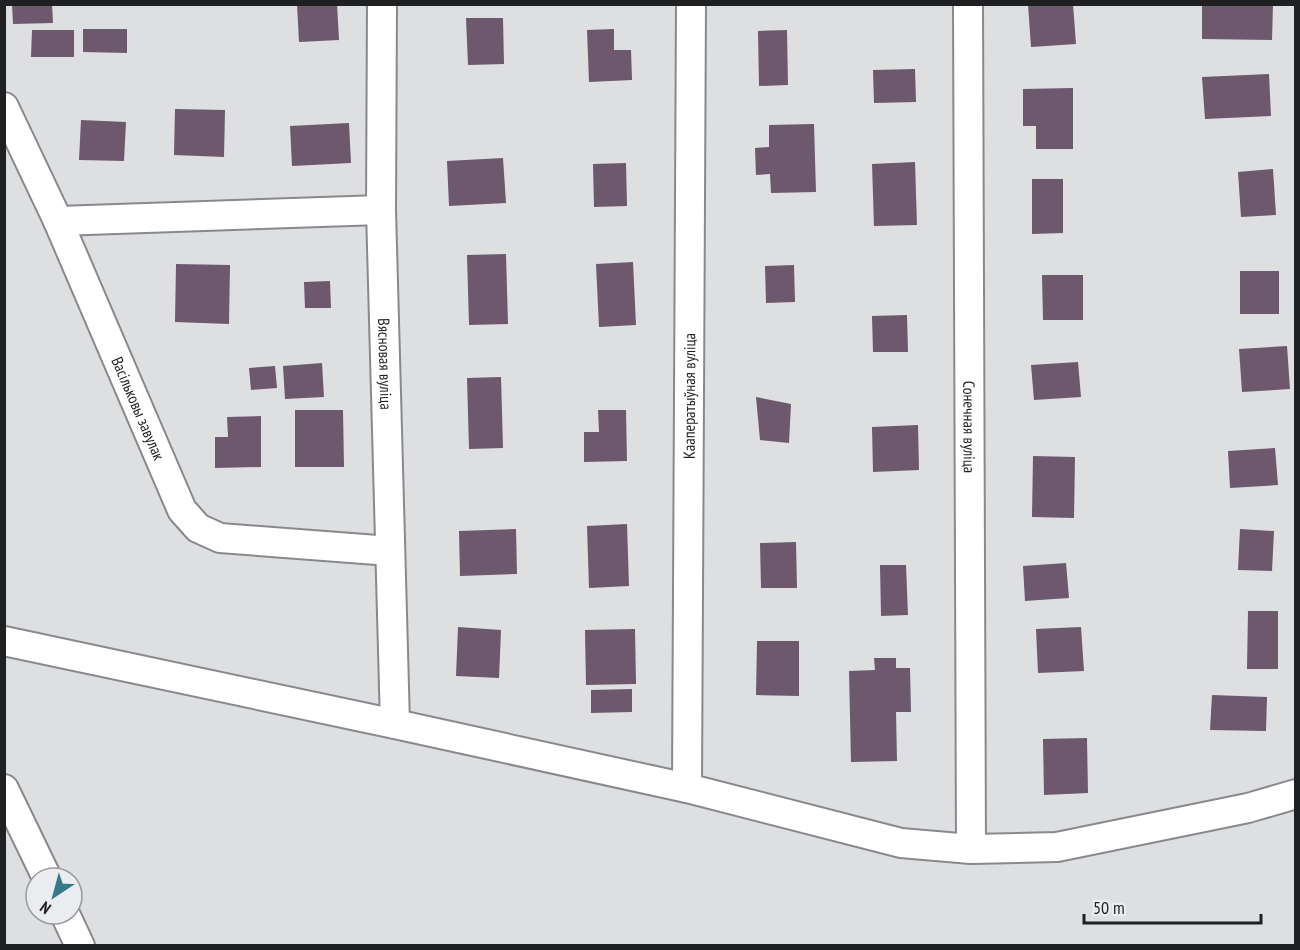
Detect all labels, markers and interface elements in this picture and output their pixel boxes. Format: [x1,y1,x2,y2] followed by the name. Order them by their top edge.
[374,318,396,410] street label: Вясновая вуліца
[679,333,699,459] street label: Кааператыўная вуліца
[107,354,170,464] street label: Васільковы завулак
[959,381,980,473] street label: Сонечная вуліца
[24,866,84,926] north arrow
[1084,887,1261,925] scale bar
[1093,896,1125,919] text: 50 m
[36,898,55,919] text: N

